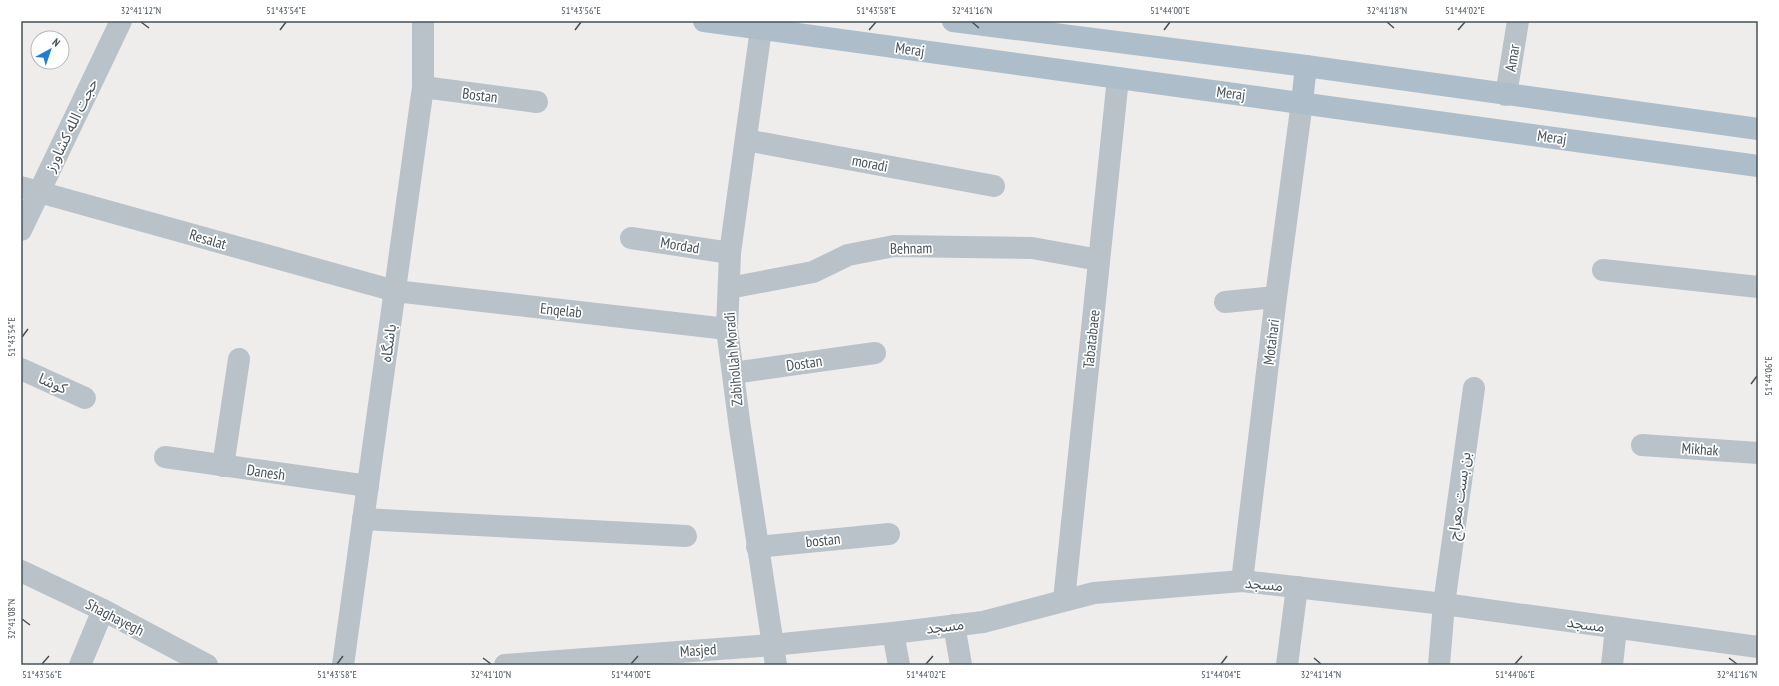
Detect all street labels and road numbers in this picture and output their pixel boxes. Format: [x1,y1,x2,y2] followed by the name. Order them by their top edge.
[894,38,926,60] street label: Meraj
[1501,42,1524,73] street label: Amar
[40,75,102,176] street label: حجت الله کشاورز
[1215,82,1247,104] street label: Meraj
[461,83,499,107] street label: Bostan
[1536,126,1568,148] street label: Meraj
[850,150,890,176] street label: moradi
[187,225,229,253] street label: Resalat
[659,233,701,257] street label: Mordad
[890,238,932,258] street label: Behnam
[539,298,583,322] street label: Enqelab
[1078,309,1104,369] street label: Tabatabaee
[719,311,747,407] street label: Zabihollah Moradi
[1259,318,1283,366] street label: Motahari
[376,323,400,363] street label: باشگاه
[785,351,823,375] street label: Dostan
[36,368,71,398] street label: کوشا
[1681,438,1719,460] street label: Mikhak
[1443,451,1478,542] street label: بن بست معراج
[246,460,286,484] street label: Danesh
[805,529,841,551] street label: bostan
[1244,573,1284,595] street label: مسجد
[83,594,147,640] street label: Shaghayegh
[1566,612,1606,636] street label: مسجد
[925,614,965,638] street label: مسجد
[679,639,717,661] street label: Masjed

